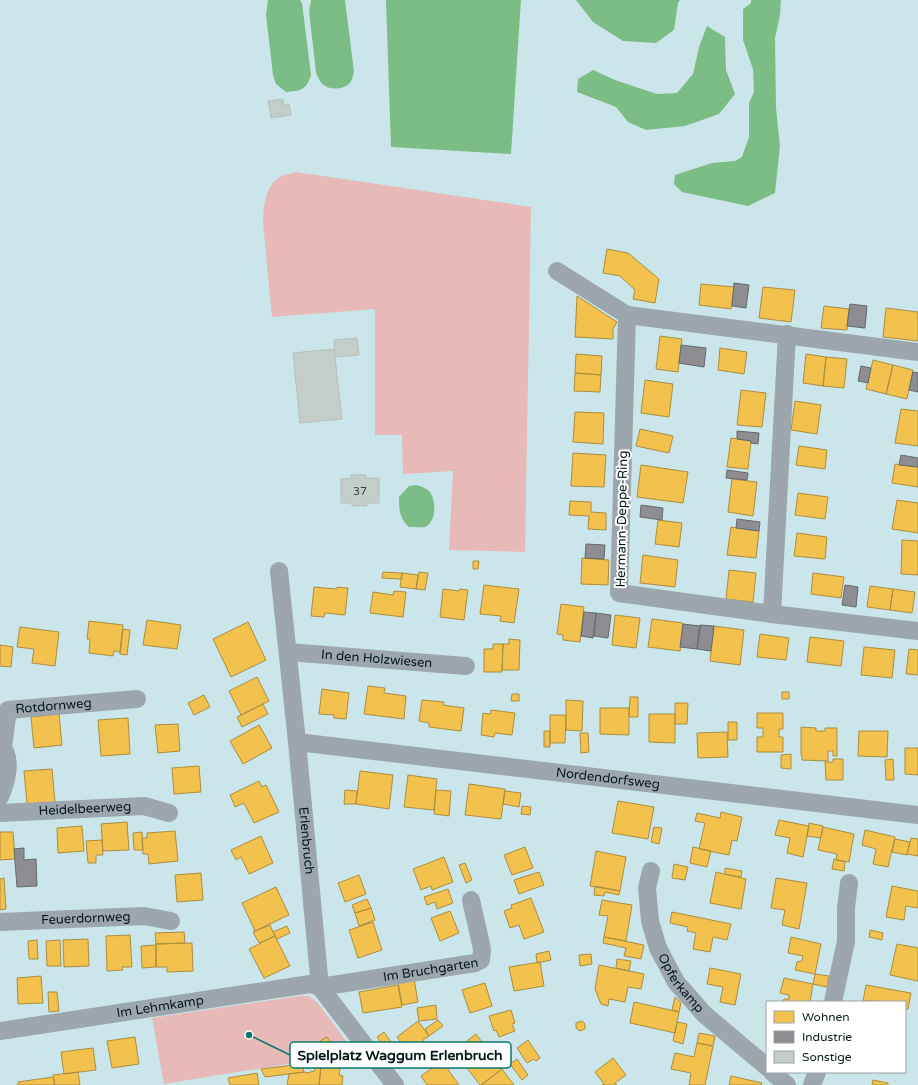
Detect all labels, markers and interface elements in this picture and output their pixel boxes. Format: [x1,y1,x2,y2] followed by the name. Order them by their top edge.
[613,450,631,588] street label: Hermann-Deppe-Ring
[353,485,367,498] house number: 37
[321,647,433,671] street label: In den Holzwiesen
[15,695,92,717] street label: Rotdornweg
[555,764,661,793] street label: Nordendorfsweg
[38,799,132,819] street label: Heidelbeerweg
[295,806,317,875] street label: Erlenbruch
[41,909,131,928] street label: Feuerdornweg
[654,951,708,1016] street label: Opferkamp
[382,955,479,985] street label: Im Bruchgarten
[115,992,205,1021] street label: Im Lehmkamp
[766,1001,906,1073] legend
[802,1010,850,1024] text: Wohnen
[802,1030,852,1044] text: Industrie
[290,1042,511,1068] callout: Spielplatz Waggum Erlenbruch
[297,1047,503,1064] text: Spielplatz Waggum Erlenbruch
[802,1050,852,1064] text: Sonstige

